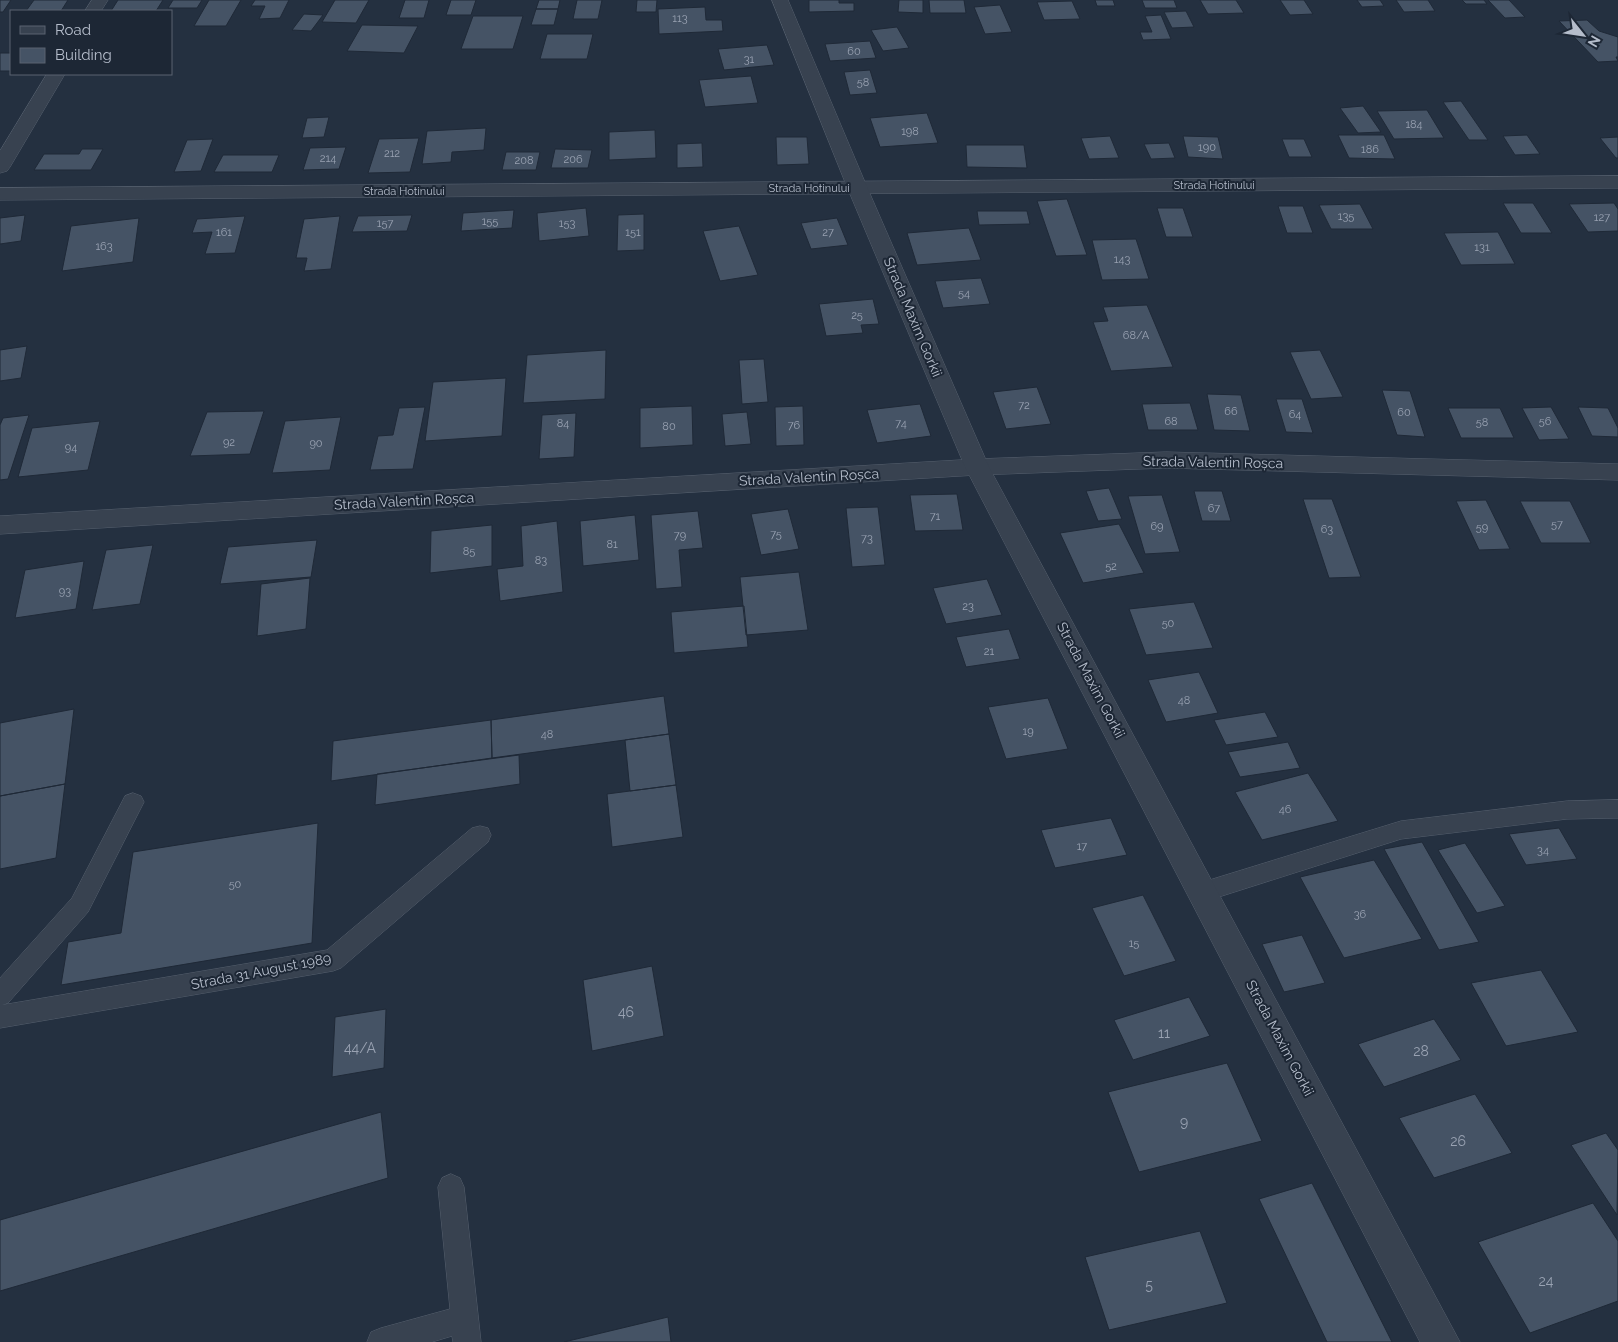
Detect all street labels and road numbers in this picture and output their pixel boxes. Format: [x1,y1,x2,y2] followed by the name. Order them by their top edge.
[1173,179,1255,192] street label: Strada Hotinului
[768,182,850,195] street label: Strada Hotinului
[363,185,445,198] street label: Strada Hotinului
[880,255,946,379] street label: Strada Maxim Gorkii
[1143,453,1283,471] street label: Strada Valentin Roșca
[739,465,879,489] street label: Strada Valentin Roșca
[334,489,474,513] street label: Strada Valentin Roșca
[1054,619,1128,741] street label: Strada Maxim Gorkii
[190,950,332,992] street label: Strada 31 August 1989
[1243,977,1317,1099] street label: Strada Maxim Gorkii

